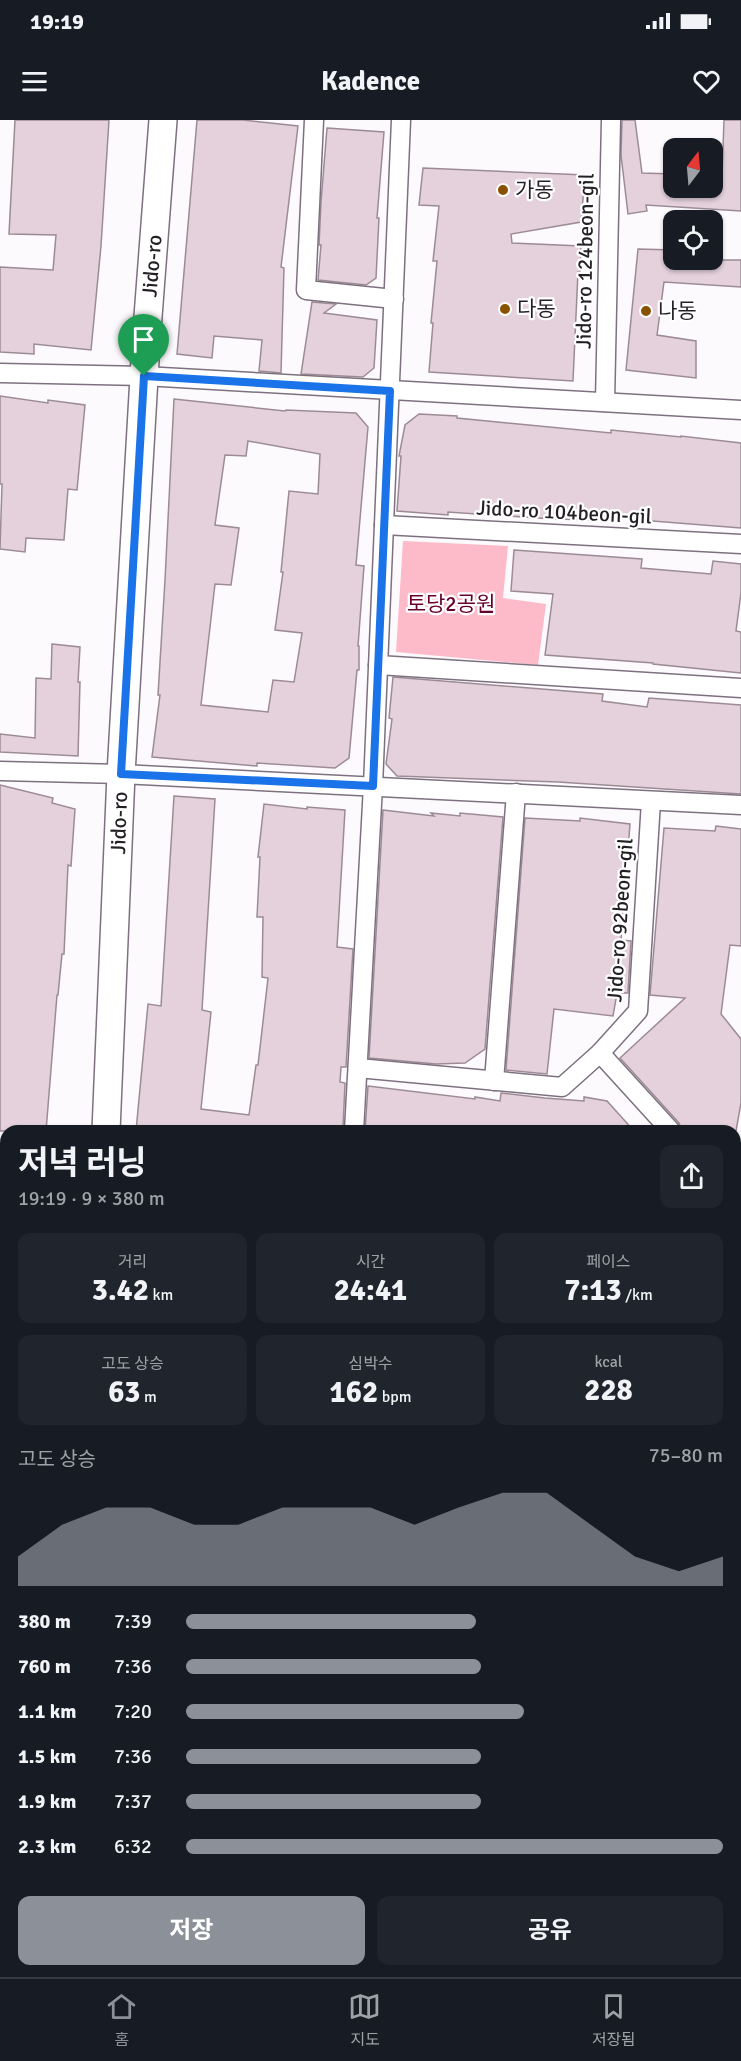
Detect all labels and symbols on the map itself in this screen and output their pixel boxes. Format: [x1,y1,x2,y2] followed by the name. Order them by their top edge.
[663,138,723,198] north arrow
[570,173,600,349] street label: Jido-ro 124beon-gil
[515,177,554,203] place label: 가동
[496,183,510,197] marker: 가동
[136,234,168,298] street label: Jido-ro
[517,296,556,322] place label: 다동
[658,298,697,324] place label: 나동
[498,302,512,316] marker: 다동
[639,304,653,318] marker: 나동
[118,314,169,376] pin
[476,494,652,530] street label: Jido-ro 104beon-gil
[407,591,495,617] park label: 토당2공원
[105,791,133,855] street label: Jido-ro
[601,837,639,1003] street label: Jido-ro 92beon-gil

